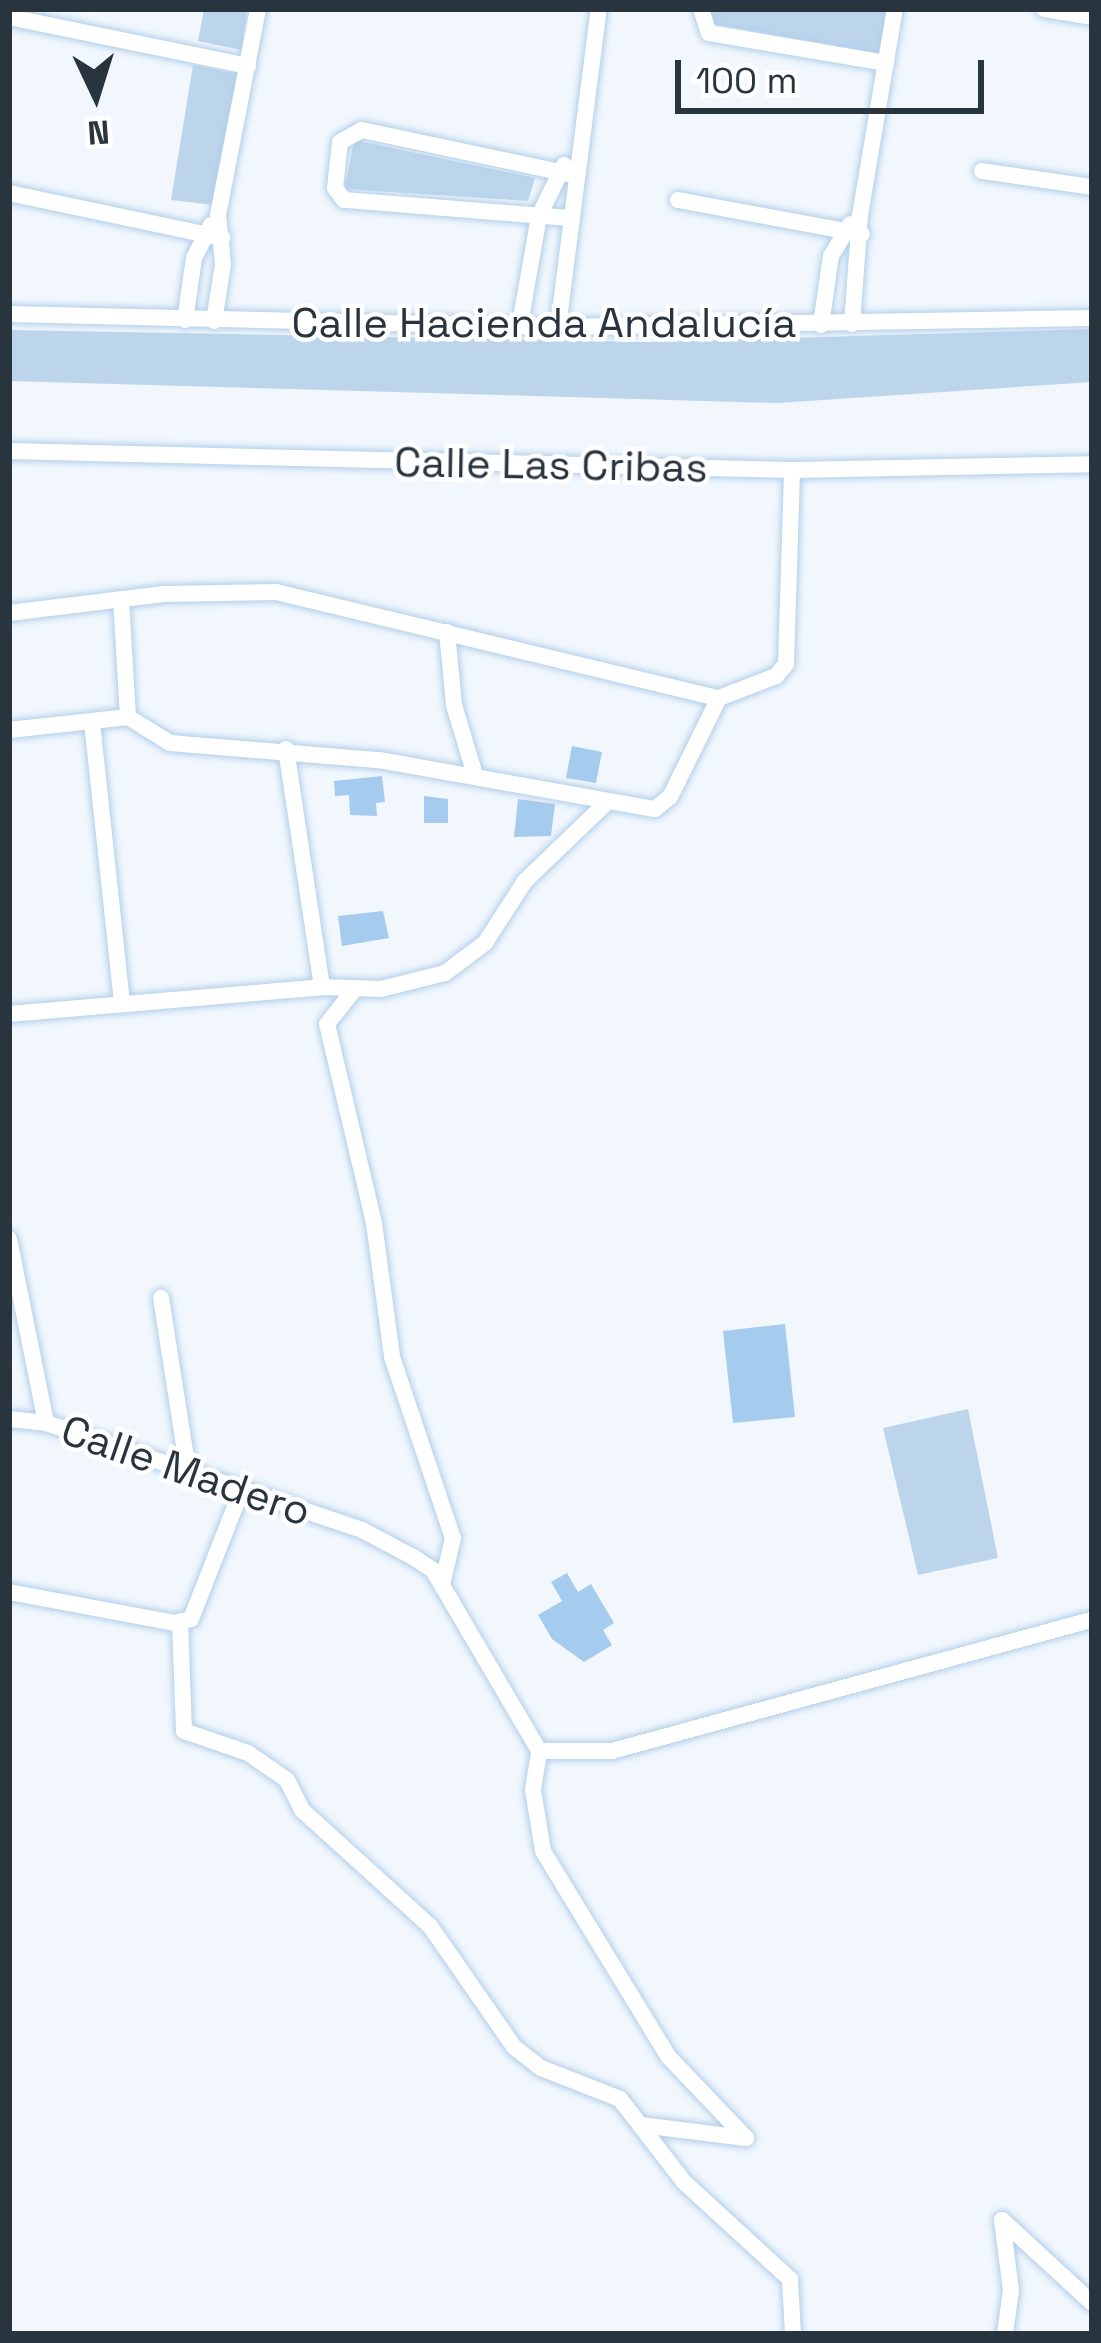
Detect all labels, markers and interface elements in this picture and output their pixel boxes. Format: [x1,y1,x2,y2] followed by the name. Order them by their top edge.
[36,36,156,156] north arrow
[681,36,990,110] scale bar
[696,58,797,104] text: 100 m
[86,110,111,154] text: N
[291,298,797,348] street label: Calle Hacienda Andalucía
[394,437,708,493] street label: Calle Las Cribas
[55,1405,317,1537] street label: Calle Madero

